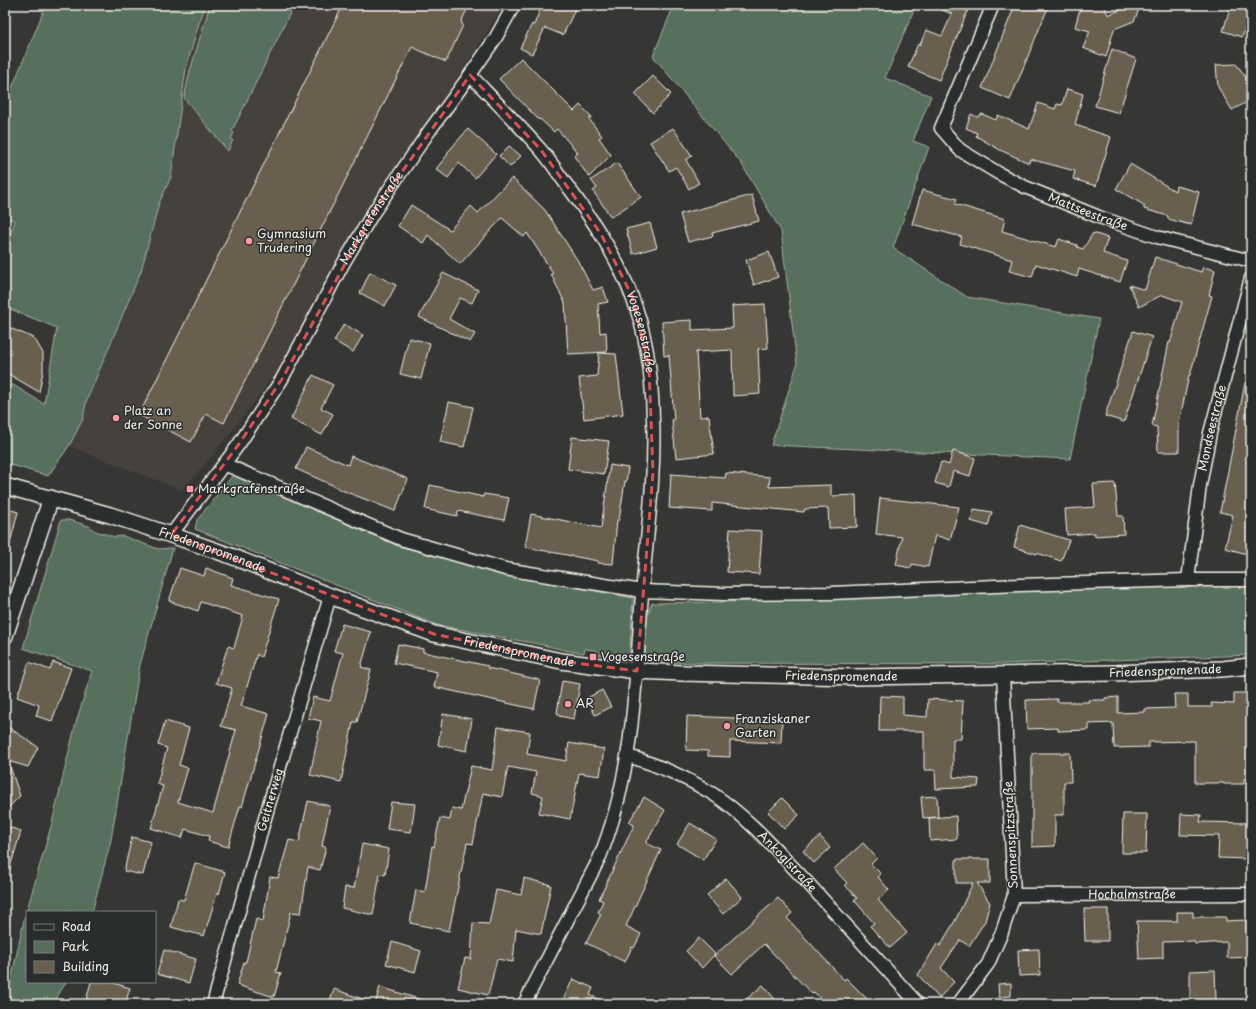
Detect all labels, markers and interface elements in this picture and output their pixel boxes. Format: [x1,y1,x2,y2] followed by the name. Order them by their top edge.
[335,167,407,268] street label: Markgrafenstraße
[1046,187,1130,234] street label: Mattseestraße
[257,224,326,256] place label: Gymnasium Trudering
[244,236,254,246] marker: Gymnasium Trudering
[622,288,660,374] street label: Vogesenstraße
[1193,383,1230,473] street label: Mondseestraße
[124,401,183,433] place label: Platz an der Sonne
[111,413,121,423] marker: Platz an der Sonne
[198,479,305,497] place label: Markgrafenstraße
[185,484,195,494] marker: Markgrafenstraße
[157,522,269,577] street label: Friedenspromenade
[462,631,575,671] street label: Friedenspromenade
[601,647,685,665] place label: Vogesenstraße
[588,652,598,662] marker: Vogesenstraße
[1109,659,1222,681] street label: Friedenspromenade
[785,665,898,685] street label: Friedenspromenade
[576,694,594,712] place label: AR
[563,699,573,709] marker: AR
[735,709,810,741] place label: Franziskaner Garten
[722,721,732,731] marker: Franziskaner Garten
[252,766,287,833] street label: Geitnerweg
[998,781,1022,889] street label: Sonnenspitzstraße
[754,826,822,896] street label: Ankoglstraße
[1088,884,1176,903] street label: Hochalmstraße
[26,911,156,983] legend
[62,917,91,935] text: Road
[62,937,89,955] text: Park
[62,957,109,975] text: Building

